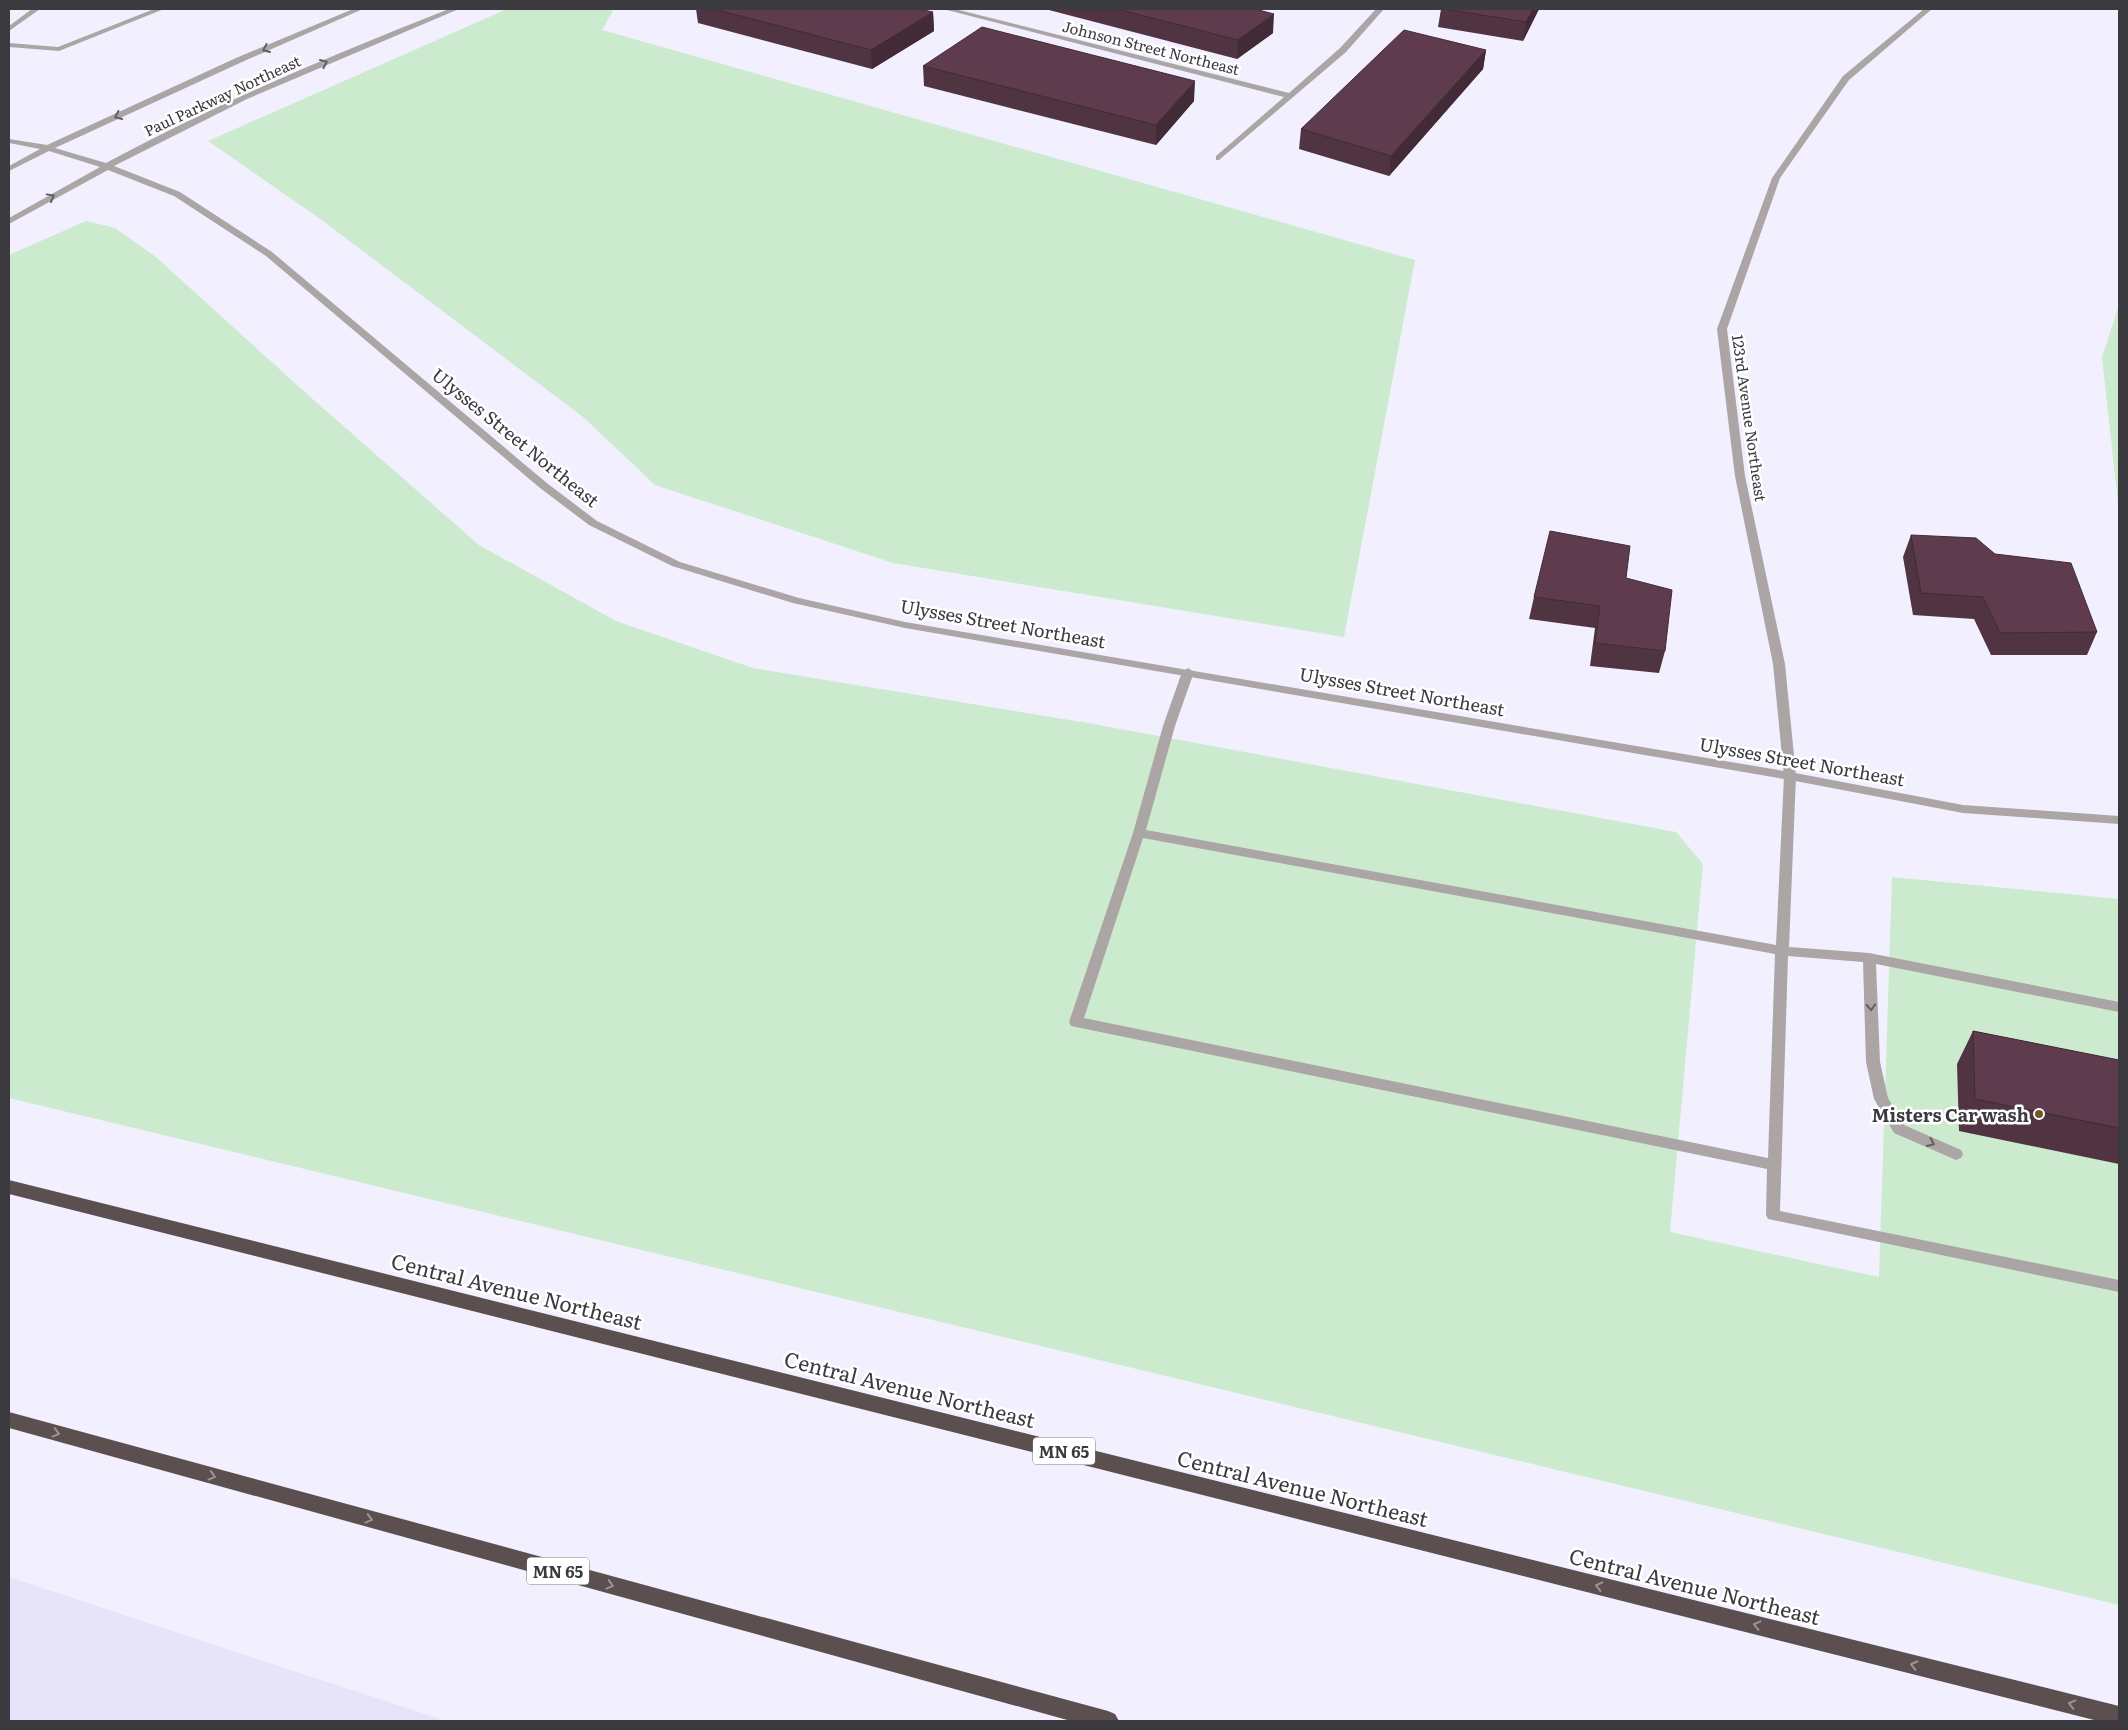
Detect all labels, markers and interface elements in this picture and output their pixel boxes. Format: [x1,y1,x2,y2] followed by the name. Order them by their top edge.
[1060,14,1242,80] street label: Johnson Street Northeast
[262,42,271,53] one-way arrow
[140,49,304,141] street label: Paul Parkway Northeast
[319,59,328,70] one-way arrow
[114,110,123,121] one-way arrow
[46,193,55,203] one-way arrow
[1727,333,1773,503] street label: 123rd Avenue Northeast
[427,361,606,513] street label: Ulysses Street Northeast
[898,592,1109,655] street label: Ulysses Street Northeast
[1297,660,1508,723] street label: Ulysses Street Northeast
[1697,730,1908,793] street label: Ulysses Street Northeast
[1865,1003,1876,1011] one-way arrow
[1872,1101,2029,1128] place label: Misters Car wash
[2033,1108,2045,1120] marker: Misters Car wash
[1926,1136,1935,1147] one-way arrow
[388,1244,646,1336] street label: Central Avenue Northeast
[781,1342,1039,1434] street label: Central Avenue Northeast
[51,1427,59,1437] one-way arrow
[1033,1438,1095,1464] road number: MN 65
[1174,1441,1432,1533] street label: Central Avenue Northeast
[208,1470,216,1480] one-way arrow
[365,1513,373,1523] one-way arrow
[1566,1539,1824,1631] street label: Central Avenue Northeast
[527,1558,589,1584] road number: MN 65
[606,1579,615,1590] one-way arrow
[1596,1581,1604,1591] one-way arrow
[1752,1620,1761,1631] one-way arrow
[1911,1660,1919,1670] one-way arrow
[2067,1699,2076,1710] one-way arrow

